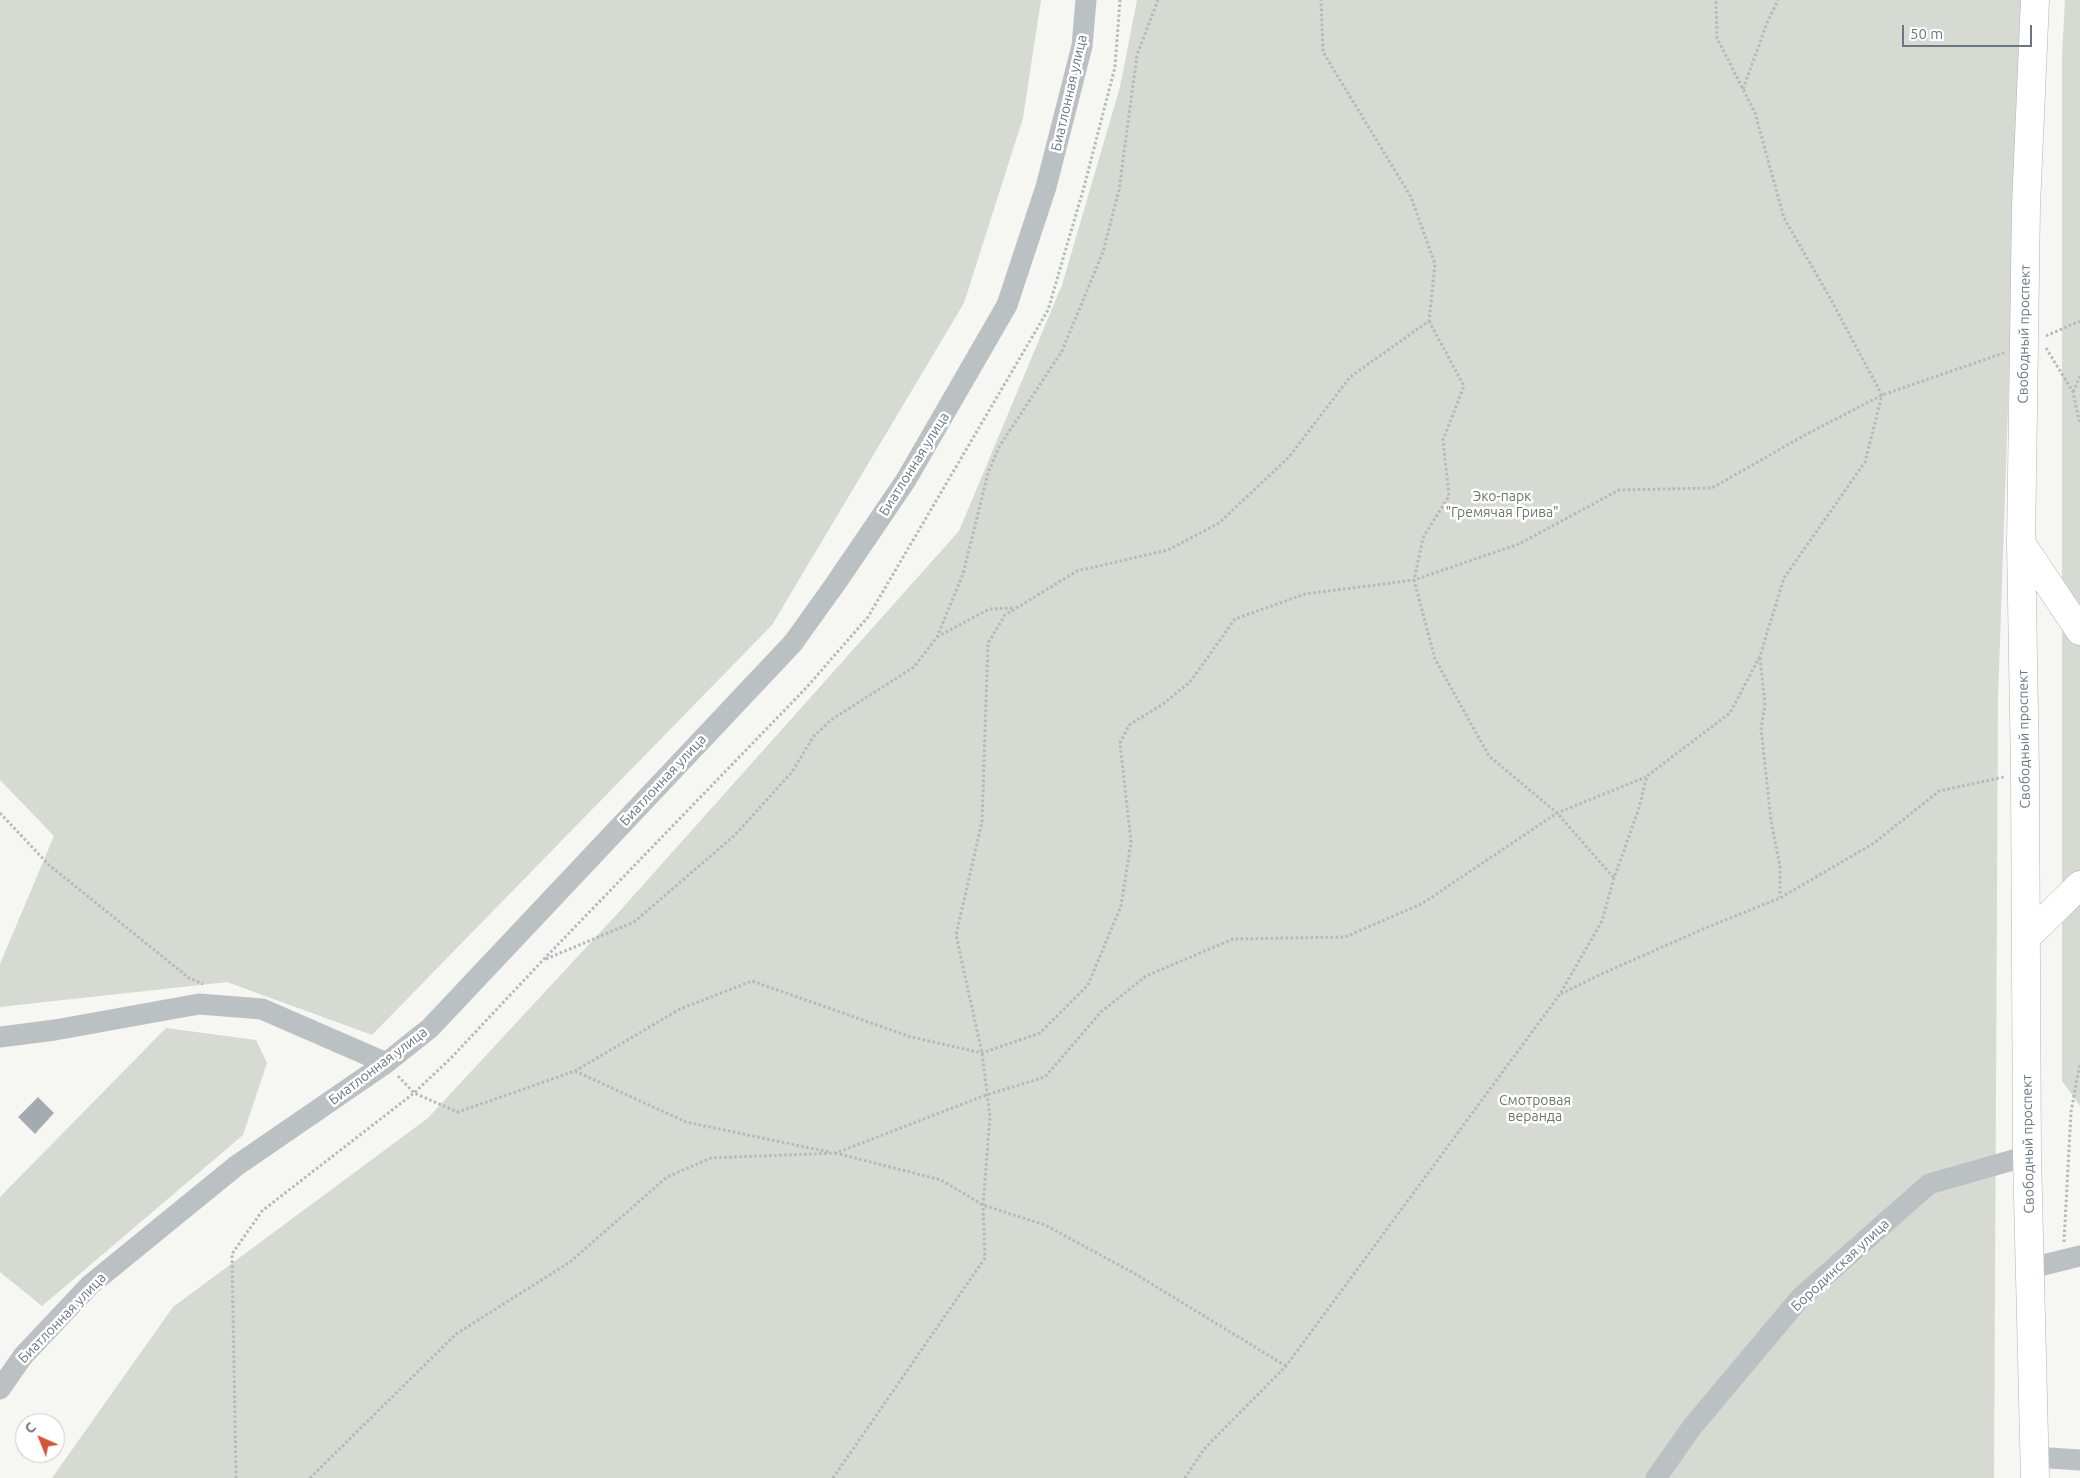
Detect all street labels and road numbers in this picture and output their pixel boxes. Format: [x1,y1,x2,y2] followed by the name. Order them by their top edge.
[1047,33,1091,153] street label: Биатлонная улица
[2014,264,2034,404] street label: Свободный проспект
[875,409,953,519] street label: Биатлонная улица
[2014,669,2034,809] street label: Свободный проспект
[616,731,710,829] street label: Биатлонная улица
[325,1024,431,1108] street label: Биатлонная улица
[2018,1074,2038,1214] street label: Свободный проспект
[1788,1215,1892,1315] street label: Бородинская улица
[15,1269,109,1367] street label: Биатлонная улица

